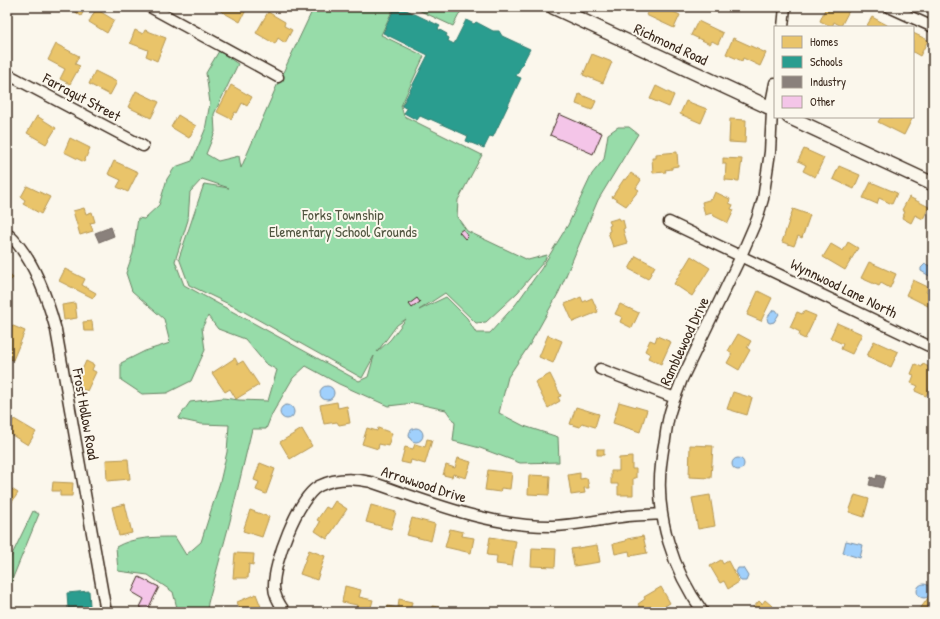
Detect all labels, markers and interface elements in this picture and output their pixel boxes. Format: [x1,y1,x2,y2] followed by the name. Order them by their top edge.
[631,18,711,70] street label: Richmond Road
[774,26,914,118] legend
[810,33,838,50] text: Homes
[810,53,843,70] text: Schools
[39,67,125,127] street label: Farragut Street
[810,73,846,90] text: Industry
[810,93,836,110] text: Other
[269,204,417,242] park label: Forks Township Elementary School Grounds
[787,253,901,323] street label: Wynnwood Lane North
[654,293,714,389] street label: Ramblewood Drive
[67,366,104,461] street label: Frost Hollow Road
[379,460,469,508] street label: Arrowwood Drive

